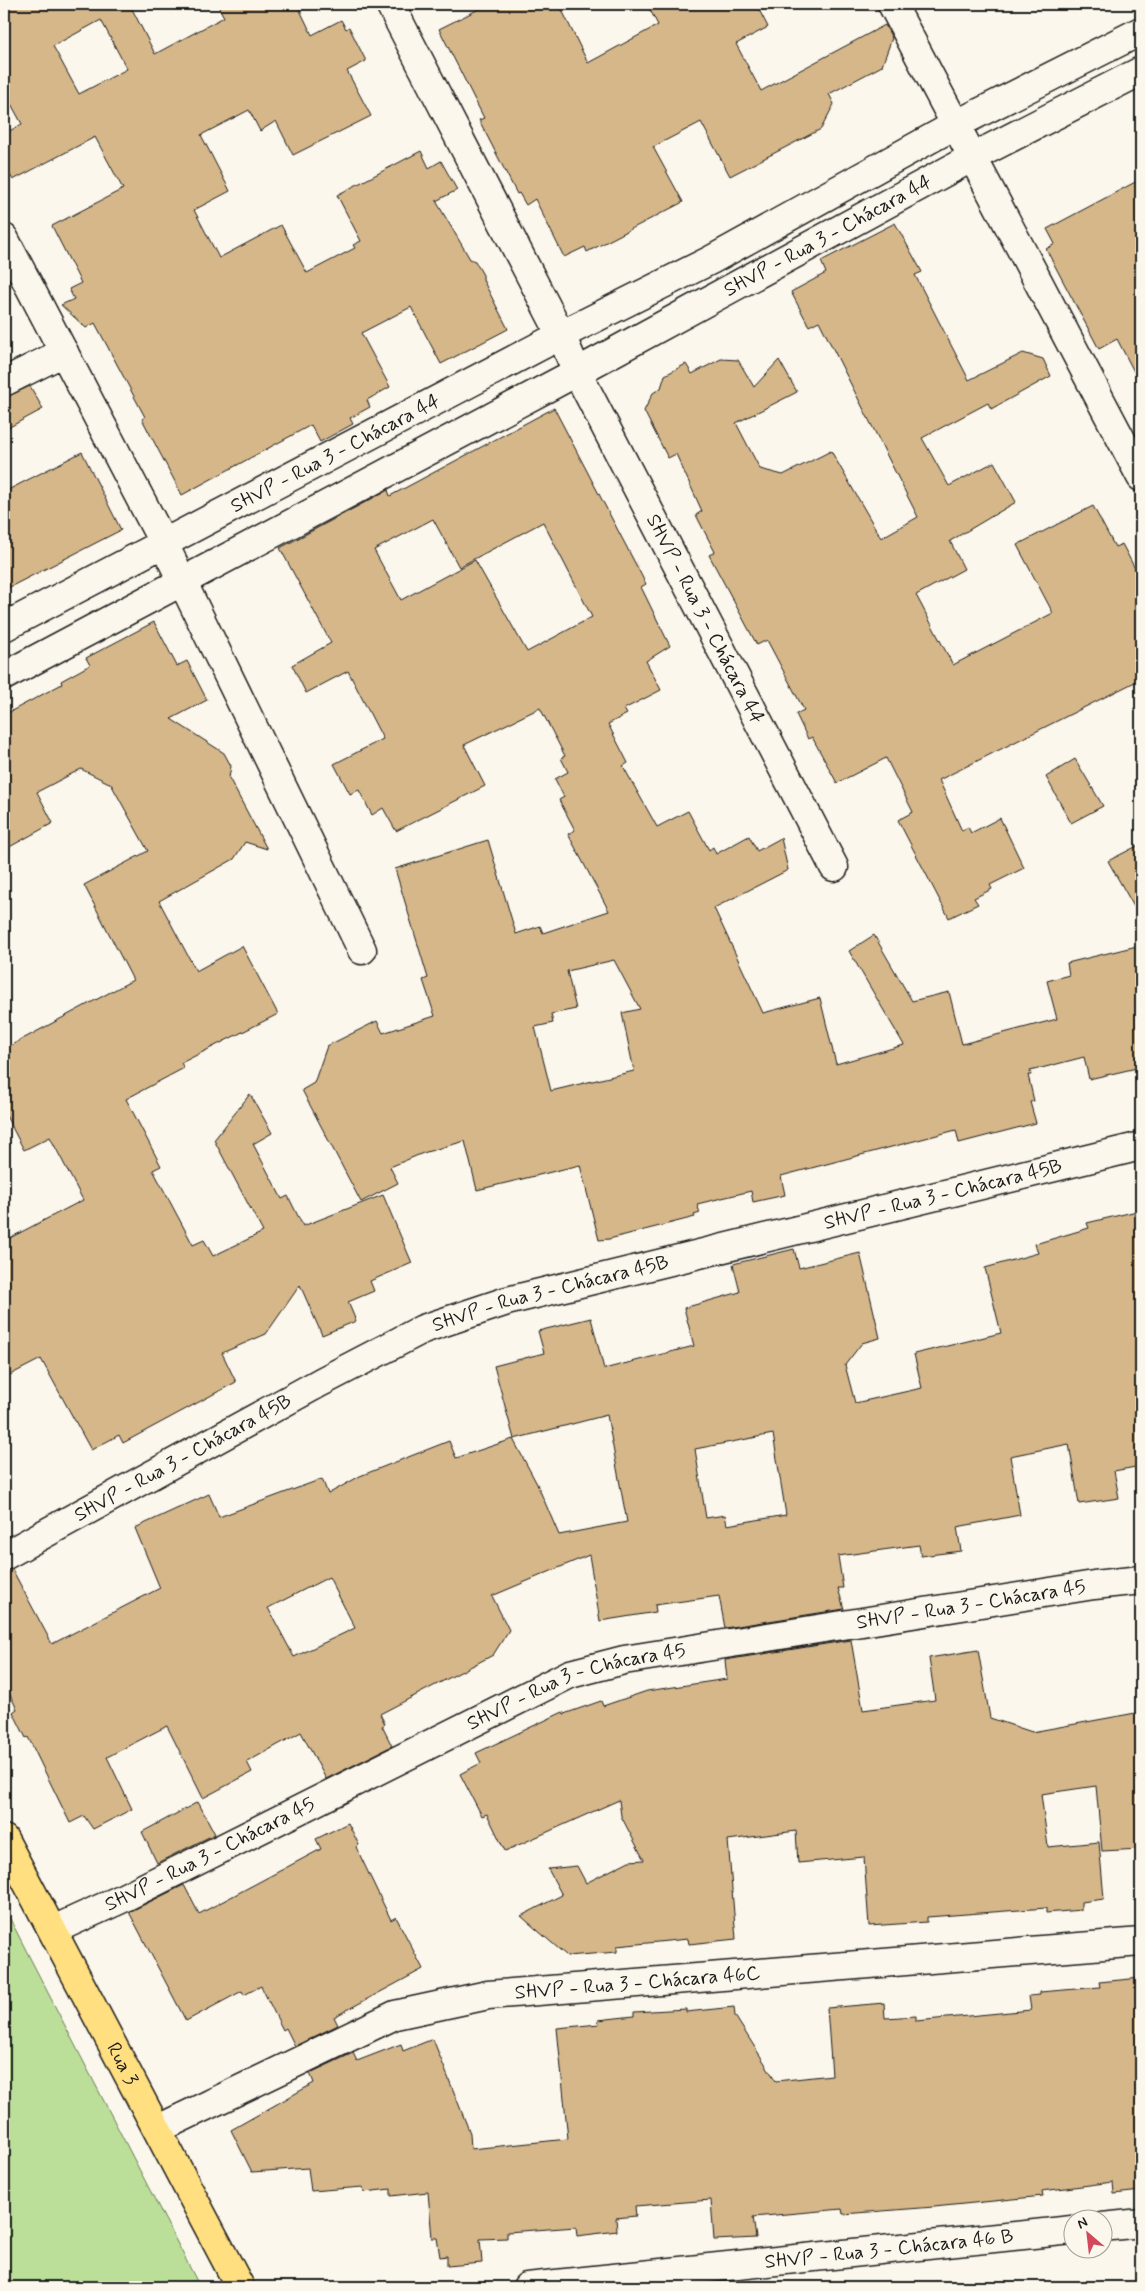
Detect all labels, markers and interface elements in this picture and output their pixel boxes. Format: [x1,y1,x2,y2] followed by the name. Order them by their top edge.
[719,168,937,303] street label: SHVP - Rua 3 - Chácara 44
[226,387,445,519] street label: SHVP - Rua 3 - Chácara 44
[639,509,771,728] street label: SHVP - Rua 3 - Chácara 44
[821,1152,1065,1237] street label: SHVP - Rua 3 - Chácara 45B
[428,1248,671,1339] street label: SHVP - Rua 3 - Chácara 45B
[69,1387,296,1528] street label: SHVP - Rua 3 - Chácara 45B
[854,1573,1087,1636] street label: SHVP - Rua 3 - Chácara 45
[462,1637,687,1737] street label: SHVP - Rua 3 - Chácara 45
[100,1791,319,1918] street label: SHVP - Rua 3 - Chácara 45
[514,1959,761,2006] street label: SHVP - Rua 3 - Chácara 46C
[100,2038,145,2090] street label: Rua 3
[1062,2208,1112,2258] north arrow
[1074,2213,1091,2234] text: N
[763,2223,1015,2276] street label: SHVP - Rua 3 - Chácara 46 B

